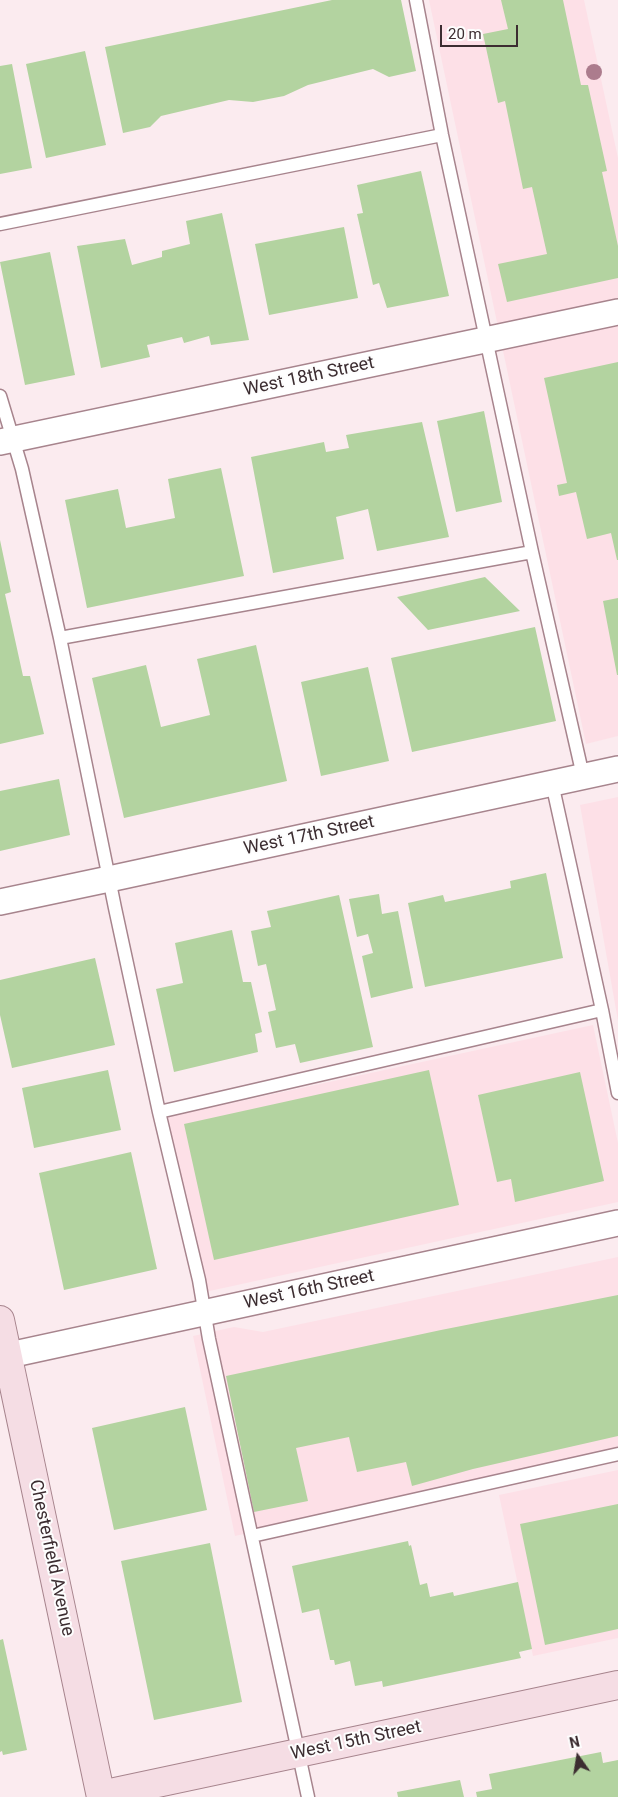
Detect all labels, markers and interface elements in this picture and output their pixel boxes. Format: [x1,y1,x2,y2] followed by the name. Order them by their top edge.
[443,15,520,47] scale bar
[448,25,482,43] text: 20 m
[242,353,376,401] street label: West 18th Street
[242,812,376,860] street label: West 17th Street
[242,1266,376,1314] street label: West 16th Street
[24,1478,78,1638] street label: Chesterfield Avenue
[289,1717,423,1765] street label: West 15th Street
[553,1732,603,1782] north arrow
[568,1733,581,1751] text: N

